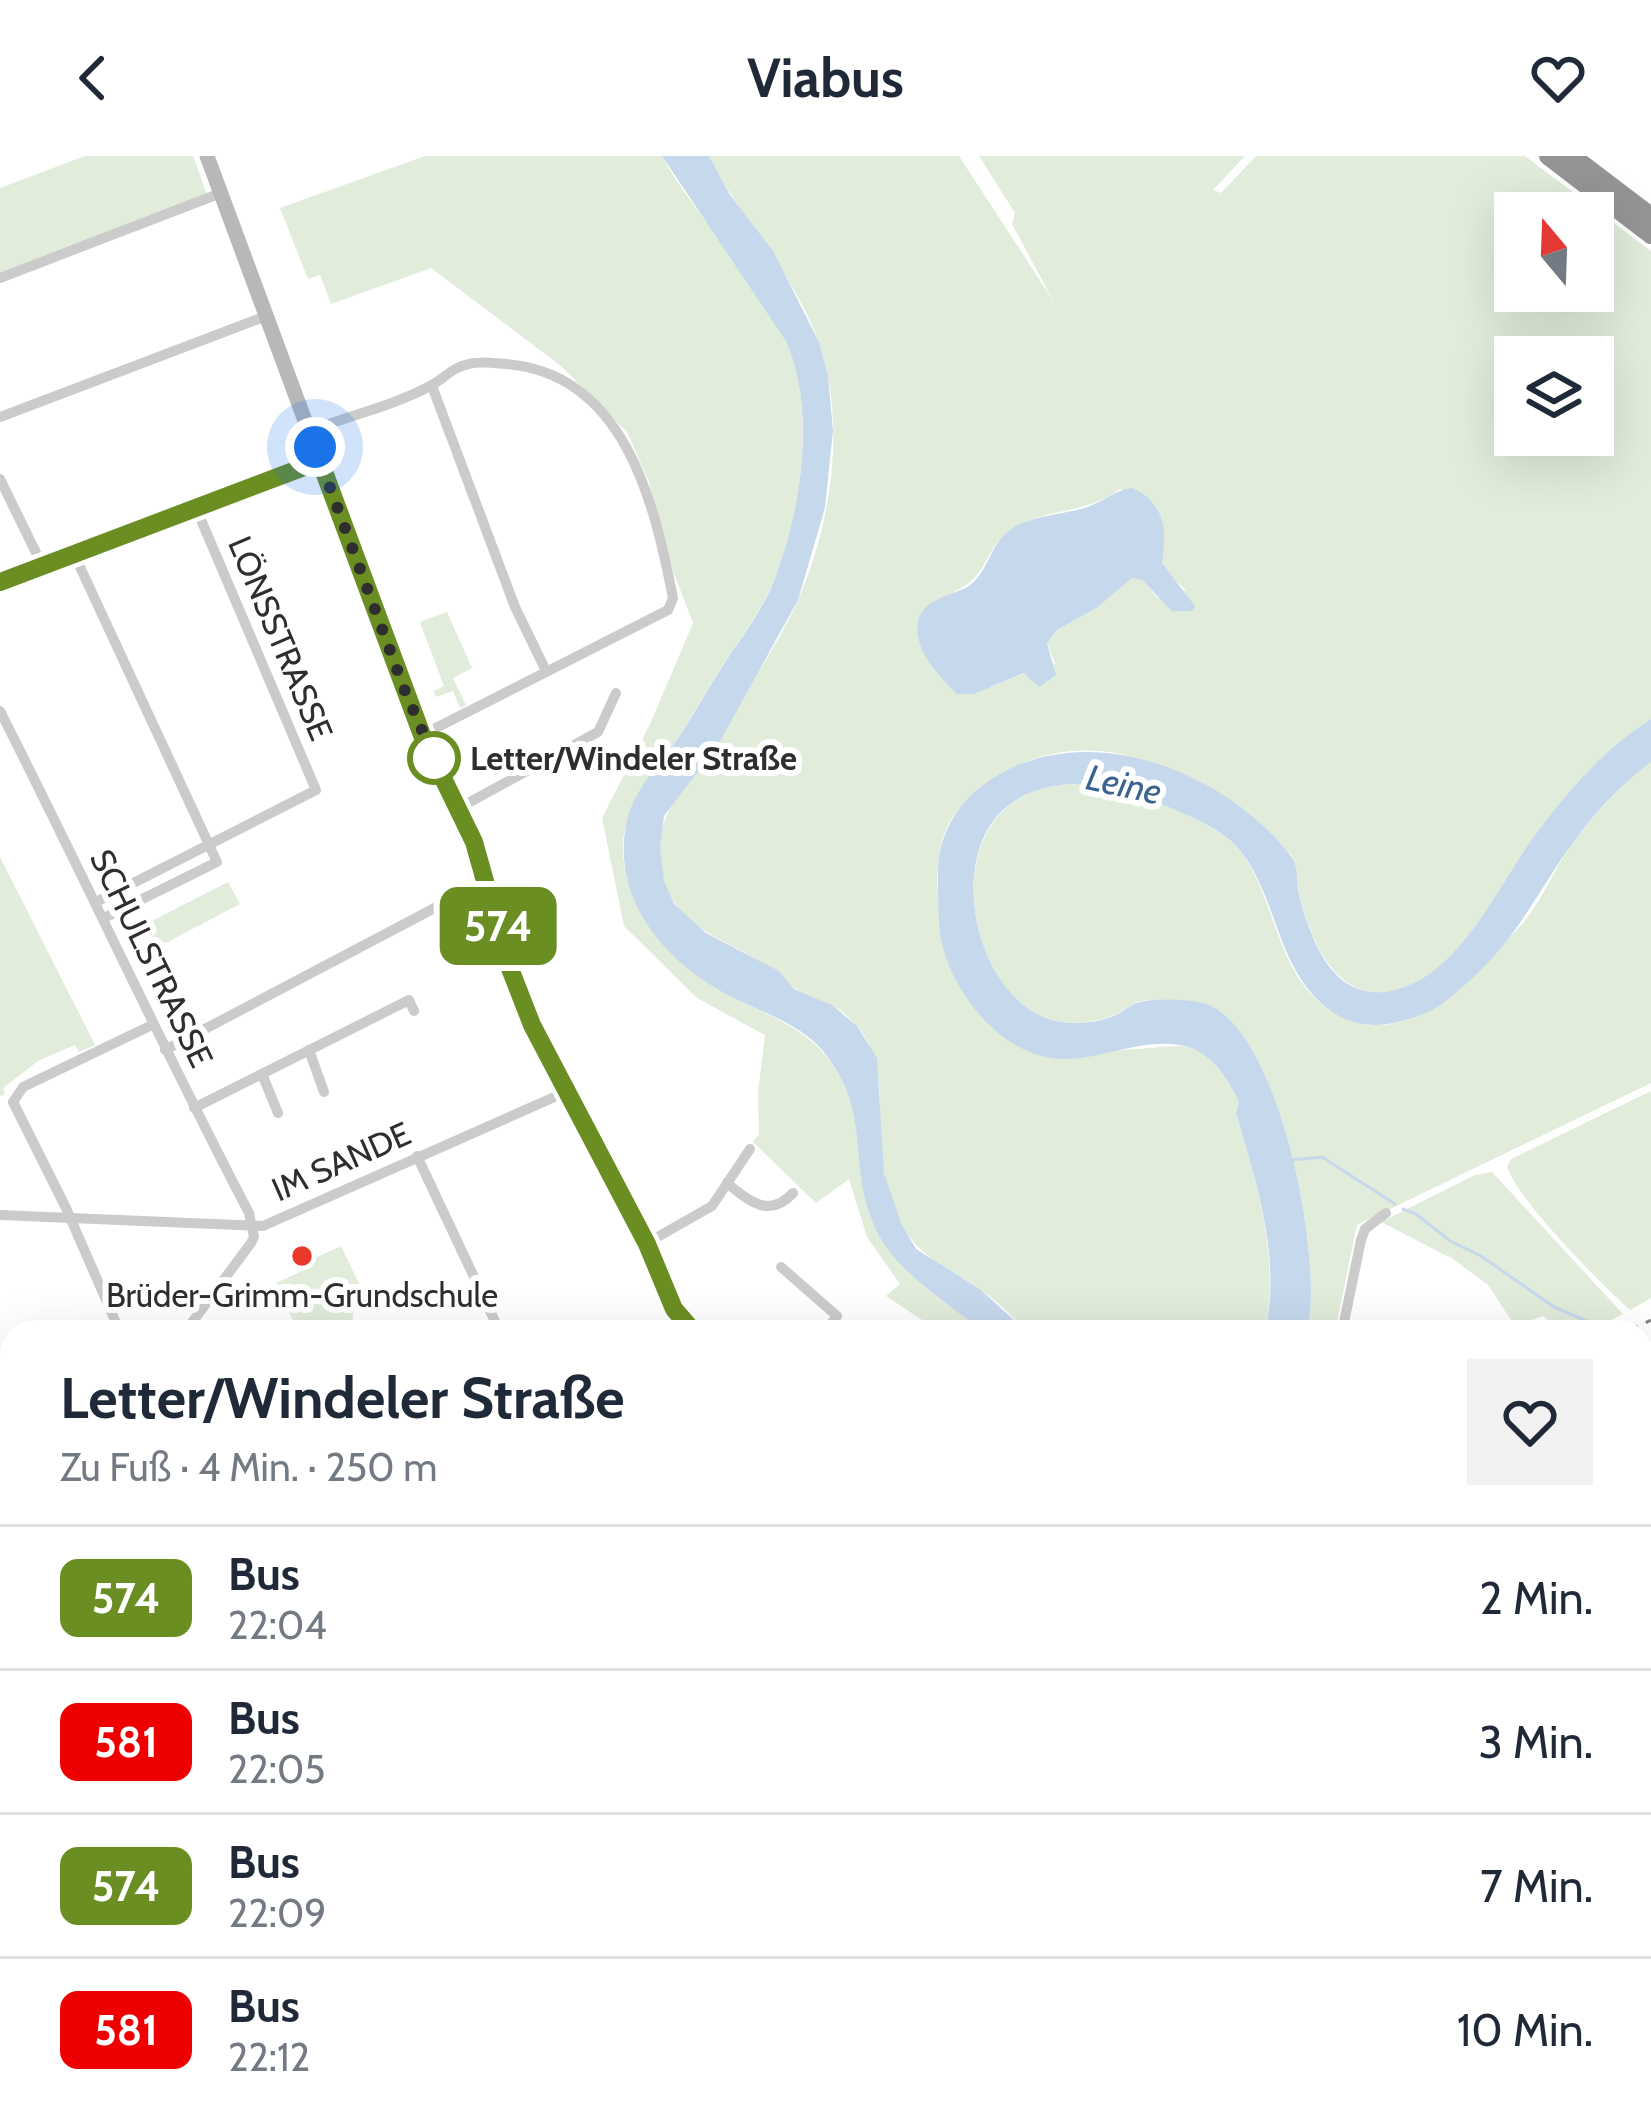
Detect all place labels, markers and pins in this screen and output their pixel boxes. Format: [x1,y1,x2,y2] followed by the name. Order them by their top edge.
[409,733,459,783] marker: Letter/Windeler Straße
[470,738,797,778] place label: Letter/Windeler Straße
[289,1243,315,1269] marker: Brüder-Grimm-Grundschule
[106,1275,498,1315] place label: Brüder-Grimm-Grundschule

